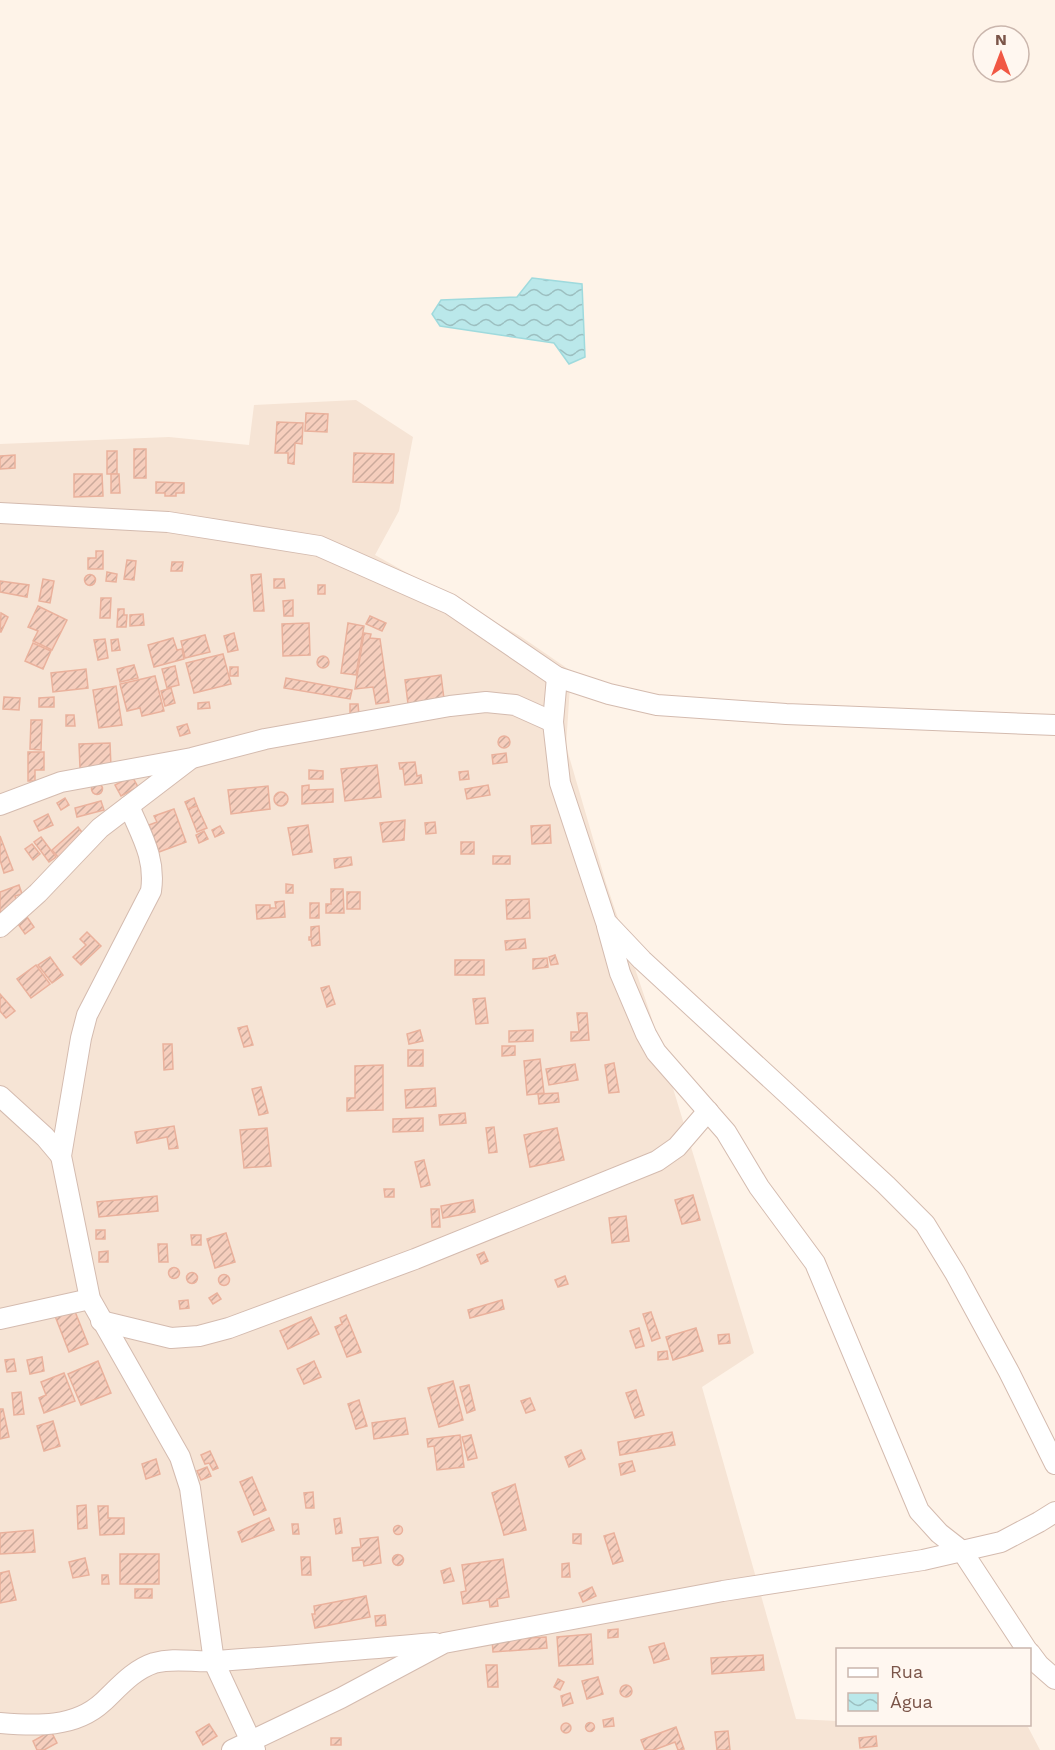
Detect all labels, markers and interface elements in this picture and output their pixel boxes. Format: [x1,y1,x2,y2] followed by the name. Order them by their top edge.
[971,24,1031,84] north arrow
[995,30,1007,49] text: N
[836,1648,1031,1726] legend
[890,1661,923,1682] text: Rua
[890,1691,933,1712] text: Água

